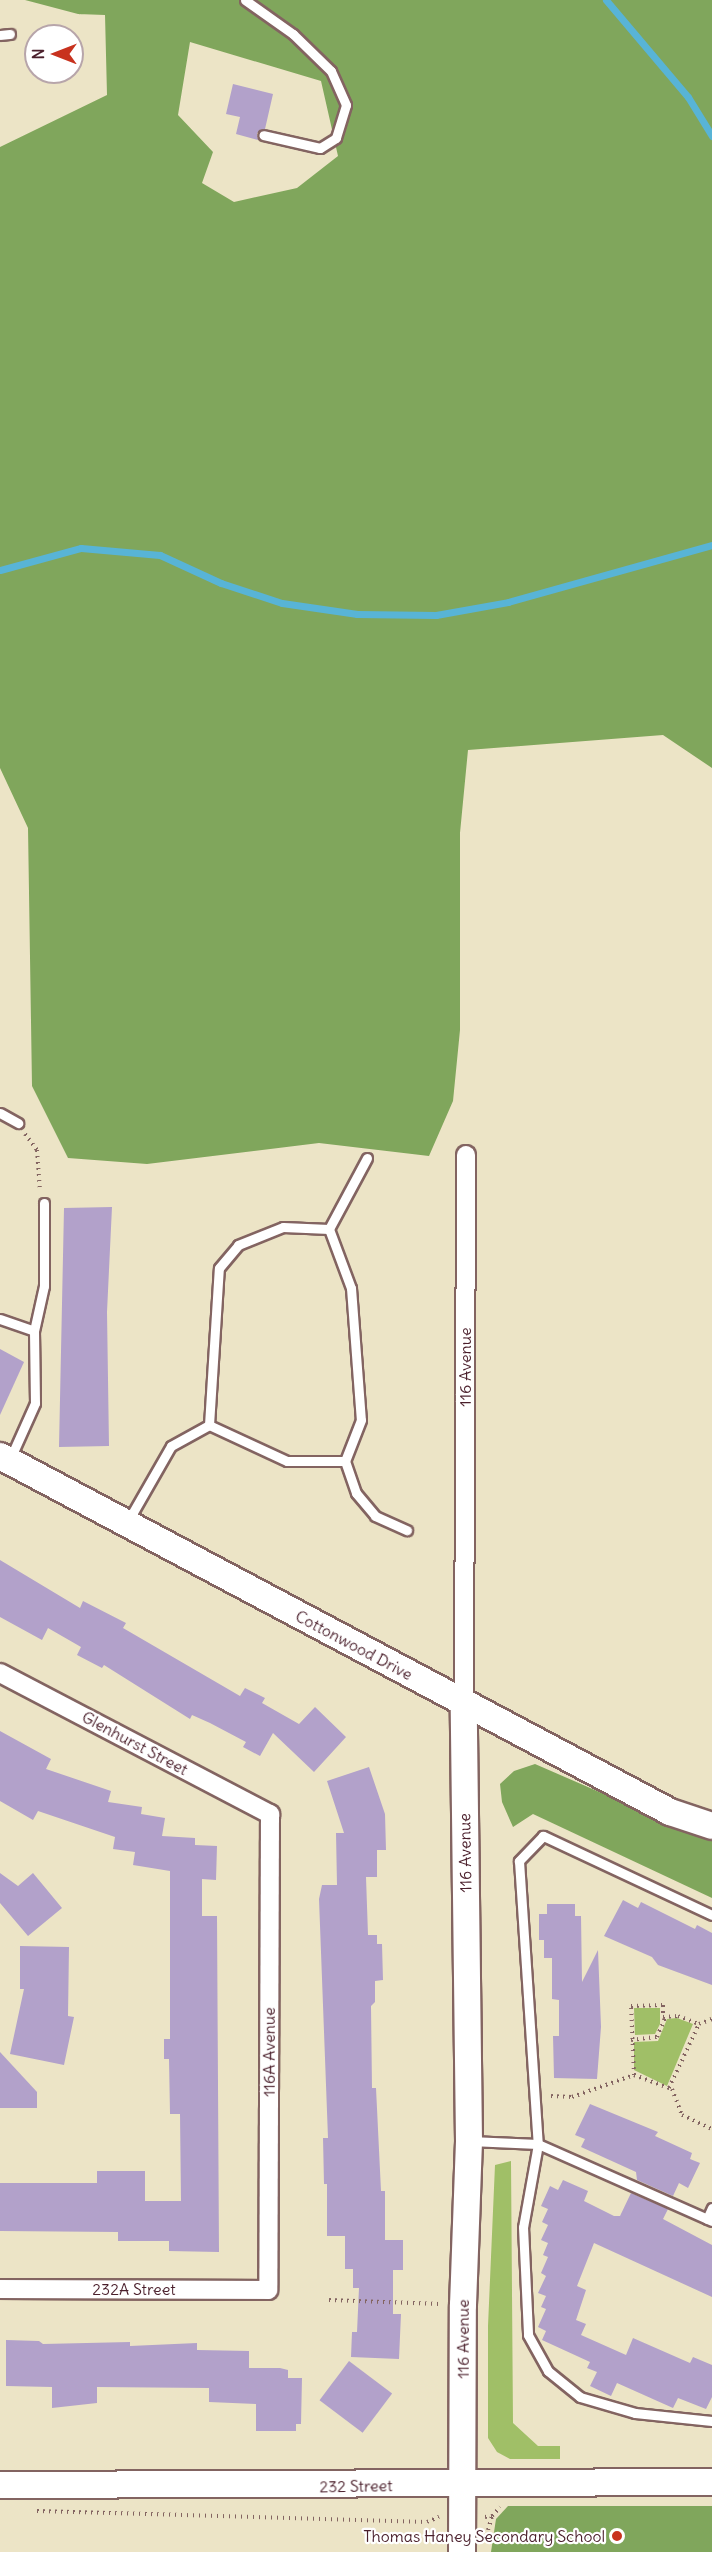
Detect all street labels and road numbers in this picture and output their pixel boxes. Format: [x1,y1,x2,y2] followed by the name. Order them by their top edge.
[455,1327,475,1407] street label: 116 Avenue
[292,1606,416,1684] street label: Cottonwood Drive
[79,1707,191,1779] street label: Glenhurst Street
[455,1813,475,1893] street label: 116 Avenue
[259,2007,279,2097] street label: 116A Avenue
[92,2279,176,2299] street label: 232A Street
[453,2299,473,2379] street label: 116 Avenue
[319,2476,393,2496] street label: 232 Street

